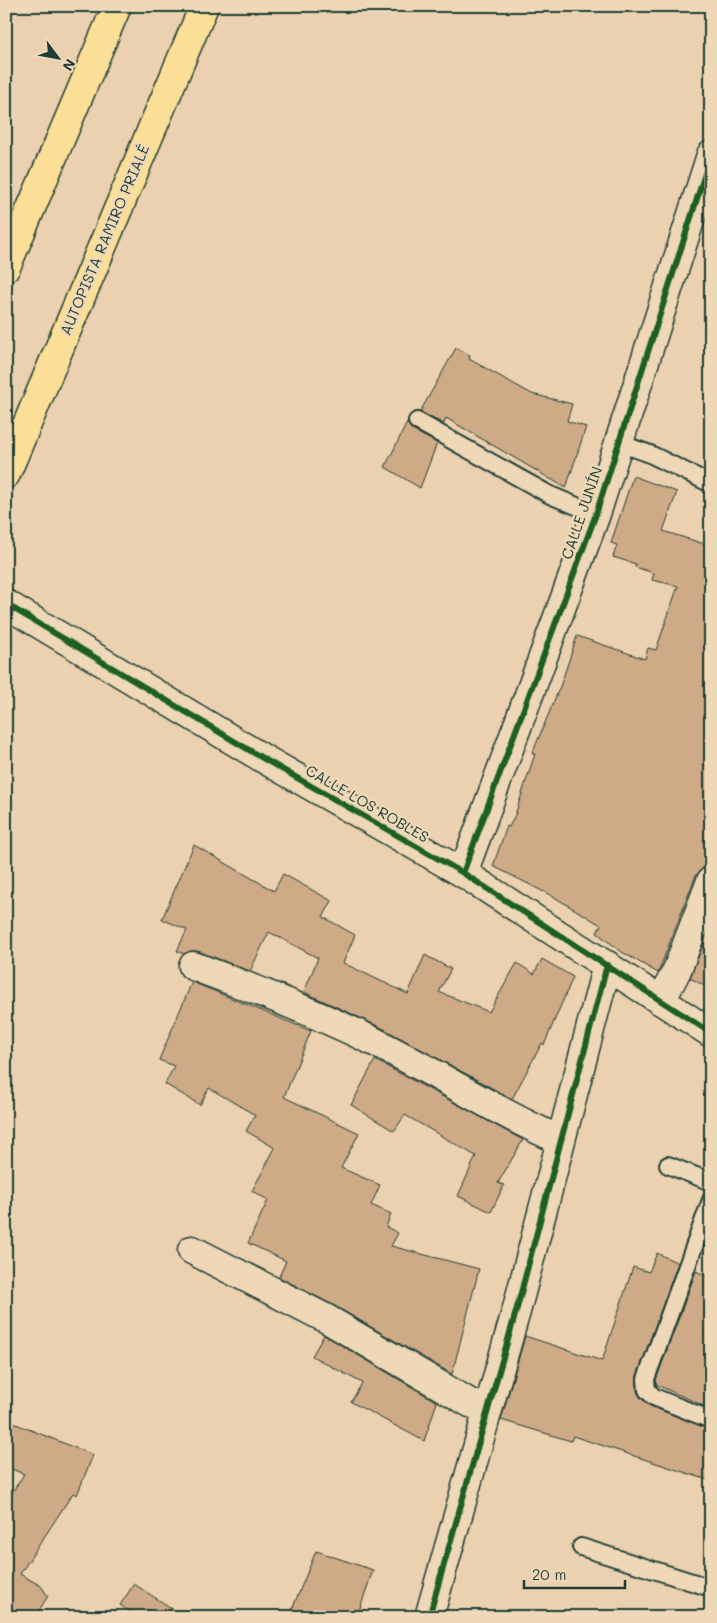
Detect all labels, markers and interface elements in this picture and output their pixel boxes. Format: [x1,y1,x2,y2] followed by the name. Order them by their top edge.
[32,32,82,82] north arrow
[59,56,80,75] text: N
[55,141,154,338] street label: AUTOPISTA RAMIRO PRIALÉ
[556,463,606,562] street label: CALLE JUNÍN
[302,760,433,847] street label: CALLE LOS ROBLES
[524,1558,626,1590] scale bar
[532,1564,566,1584] text: 20 m

